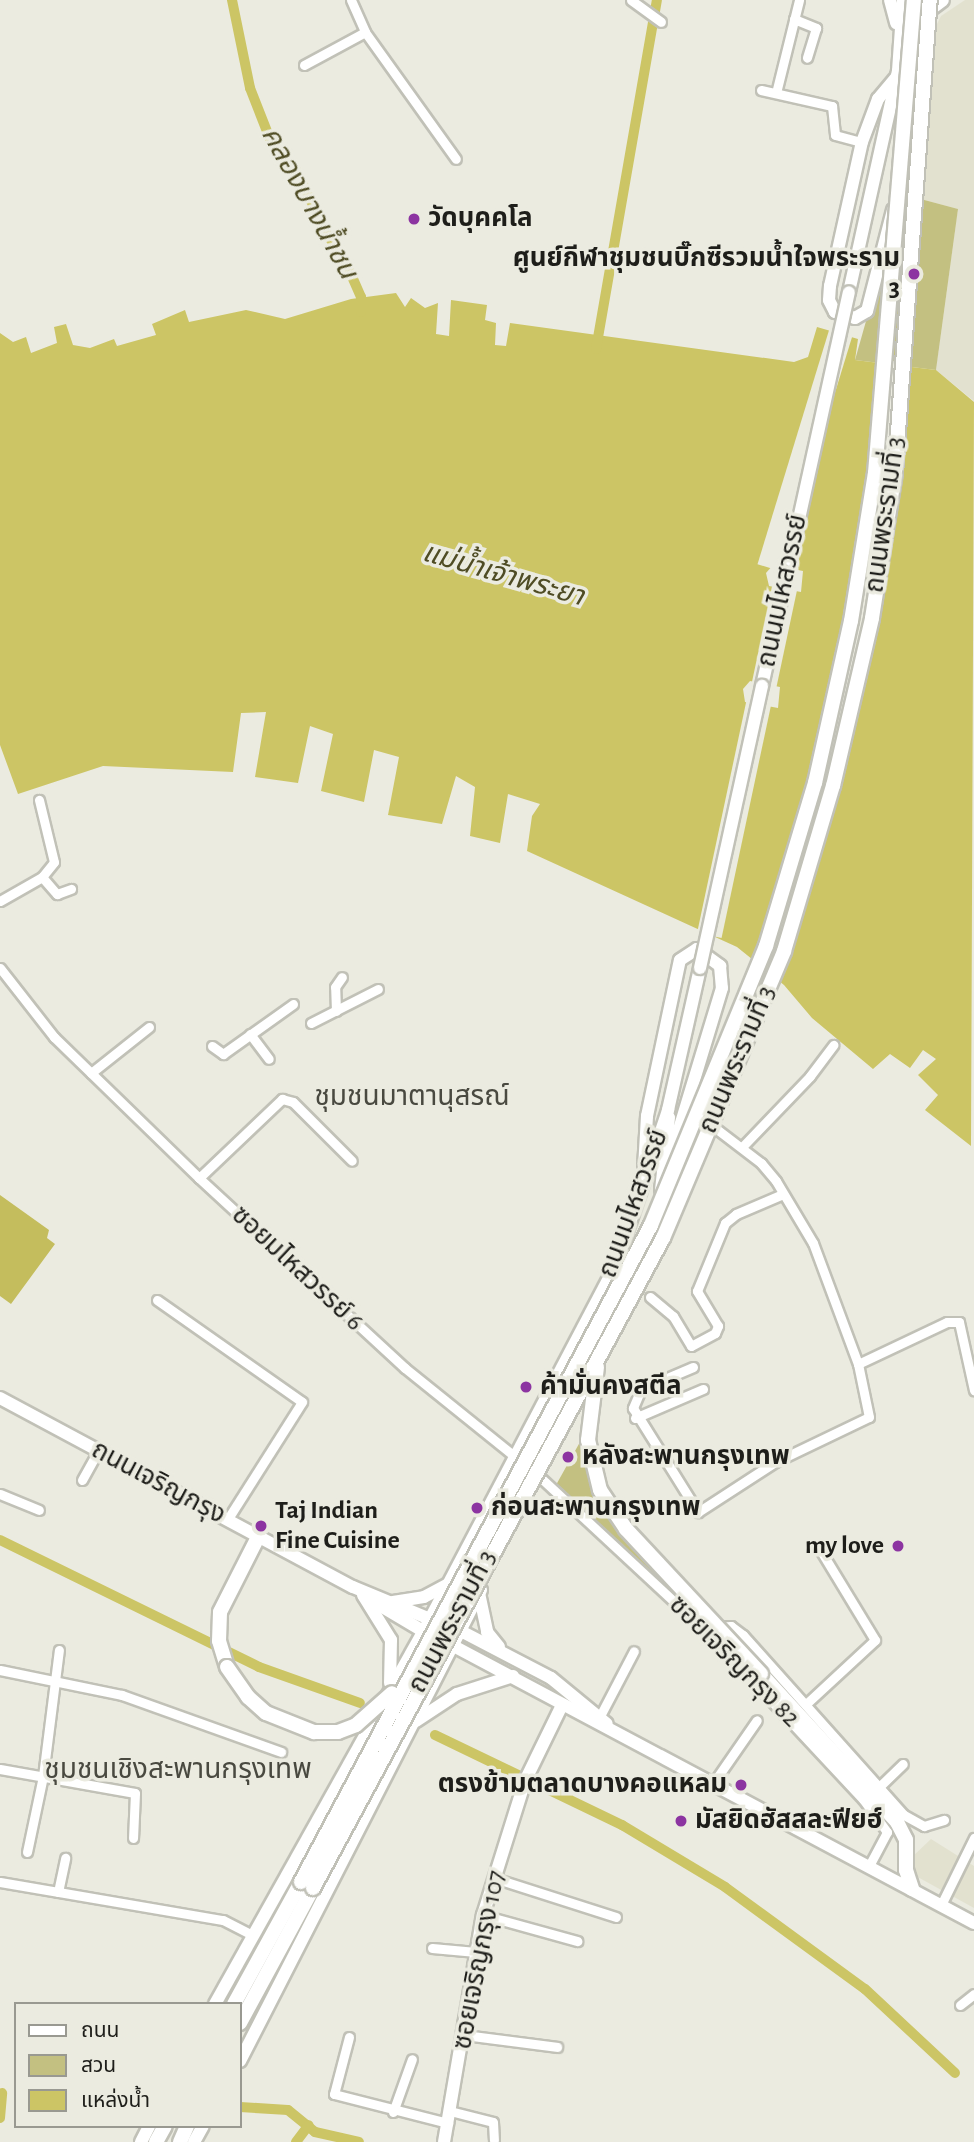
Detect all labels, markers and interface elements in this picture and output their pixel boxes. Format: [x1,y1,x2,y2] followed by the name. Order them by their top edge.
[253,121,365,285] water label: คลองบางน้ำชน
[428,203,532,235] place label: วัดบุคคโล
[406,211,422,227] marker: วัดบุคคโล
[513,243,900,304] place label: ศูนย์กีฬาชุมชนบิ๊กซีรวมน้ำใจพระราม 3
[906,266,922,282] marker: ศูนย์กีฬาชุมชนบิ๊กซีรวมน้ำใจพระราม 3
[860,435,912,595] street label: ถนนพระรามที่ 3
[752,512,814,670] street label: ถนนมไหสวรรย์
[419,536,587,614] water label: แม่น้ำเจ้าพระยา
[693,982,783,1138] street label: ถนนพระรามที่ 3
[314,1080,510,1114] district label: ชุมชนมาตานุสรณ์
[593,1126,675,1282] street label: ถนนมไหสวรรย์
[225,1200,369,1338] street label: ซอยมไหสวรรย์ 6
[540,1371,682,1403] place label: ค้ามั่นคงสตีล
[518,1379,534,1395] marker: ค้ามั่นคงสตีล
[86,1435,230,1531] street label: ถนนเจริญกรุง
[582,1441,790,1473] place label: หลังสะพานกรุงเทพ
[560,1449,576,1465] marker: หลังสะพานกรุงเทพ
[491,1492,700,1524] place label: ก่อนสะพานกรุงเทพ
[275,1495,400,1556] place label: Taj Indian Fine Cuisine
[469,1500,485,1516] marker: ก่อนสะพานกรุงเทพ
[253,1518,269,1534] marker: Taj Indian Fine Cuisine
[805,1530,884,1562] place label: my love
[890,1538,906,1554] marker: my love
[402,1545,504,1699] street label: ถนนพระรามที่ 3
[662,1590,806,1734] street label: ซอยเจริญกรุง 82
[44,1753,312,1787] district label: ชุมชนเชิงสะพานกรุงเทพ
[438,1769,727,1801] place label: ตรงข้ามตลาดบางคอแหลม
[733,1777,749,1793] marker: ตรงข้ามตลาดบางคอแหลม
[695,1805,882,1837] place label: มัสยิดฮัสสละฟียฮ์
[673,1813,689,1829] marker: มัสยิดฮัสสละฟียฮ์
[447,1868,513,2052] street label: ซอยเจริญกรุง 107
[14,2002,242,2128] legend
[81,2020,119,2041] text: ถนน
[81,2055,116,2076] text: สวน
[81,2090,150,2111] text: แหล่งน้ำ

